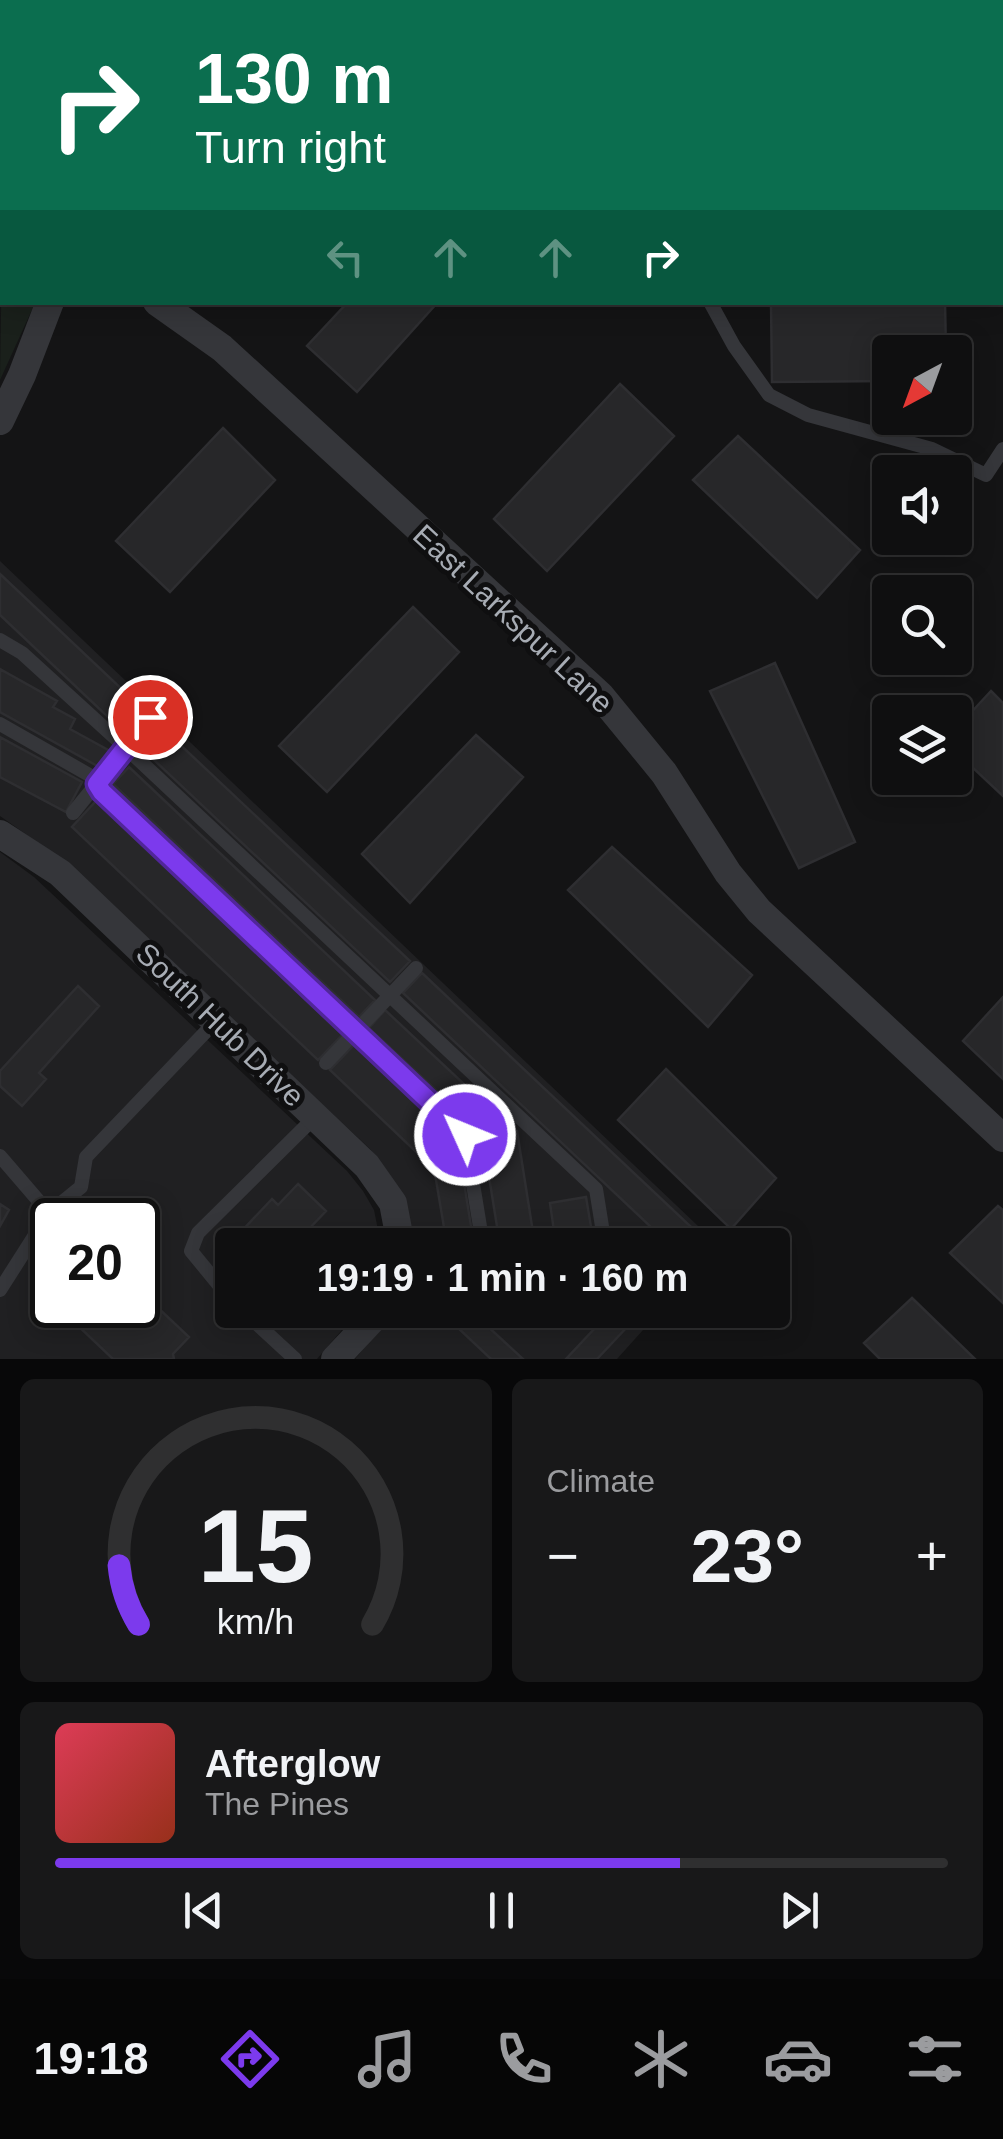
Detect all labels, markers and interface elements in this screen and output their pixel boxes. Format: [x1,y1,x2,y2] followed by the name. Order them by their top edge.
[30,40,160,170] icon: right
[195,40,393,118] text: 130 m
[195,122,386,173] text: Turn right
[318,230,373,285] icon: left
[423,230,478,285] icon: ahead
[528,230,583,285] icon: ahead
[633,230,688,285] icon: right
[872,335,972,435] north arrow
[872,335,972,795] map controls
[872,455,972,555] button: sound
[407,518,620,719] street label: East Larkspur Lane
[872,575,972,675] button: search
[108,675,193,760] pin
[123,690,178,745] icon: arrive
[872,695,972,795] button: layers
[130,936,311,1113] street label: South Hub Drive
[413,1083,517,1187] position arrow
[30,1198,160,1328] speed limit sign: 20
[317,1257,688,1299] text: 19:19 · 1 min · 160 m
[547,1463,655,1499] text: Climate
[198,1488,314,1604] text: 15
[691,1514,804,1598] text: 23°
[547,1525,579,1587] text: −
[916,1525,948,1587] text: +
[217,1602,294,1642] text: km/h
[205,1743,380,1785] text: Afterglow
[205,1786,349,1822] text: The Pines
[176,1883,231,1938] icon: previous
[474,1883,529,1938] icon: pause
[772,1883,827,1938] icon: next
[215,2024,285,2094] icon: directions
[352,2024,422,2094] icon: music
[489,2024,559,2094] icon: phone
[626,2024,696,2094] icon: climate
[763,2024,833,2094] icon: car
[900,2024,970,2094] icon: filters
[33,2033,149,2084] text: 19:18

